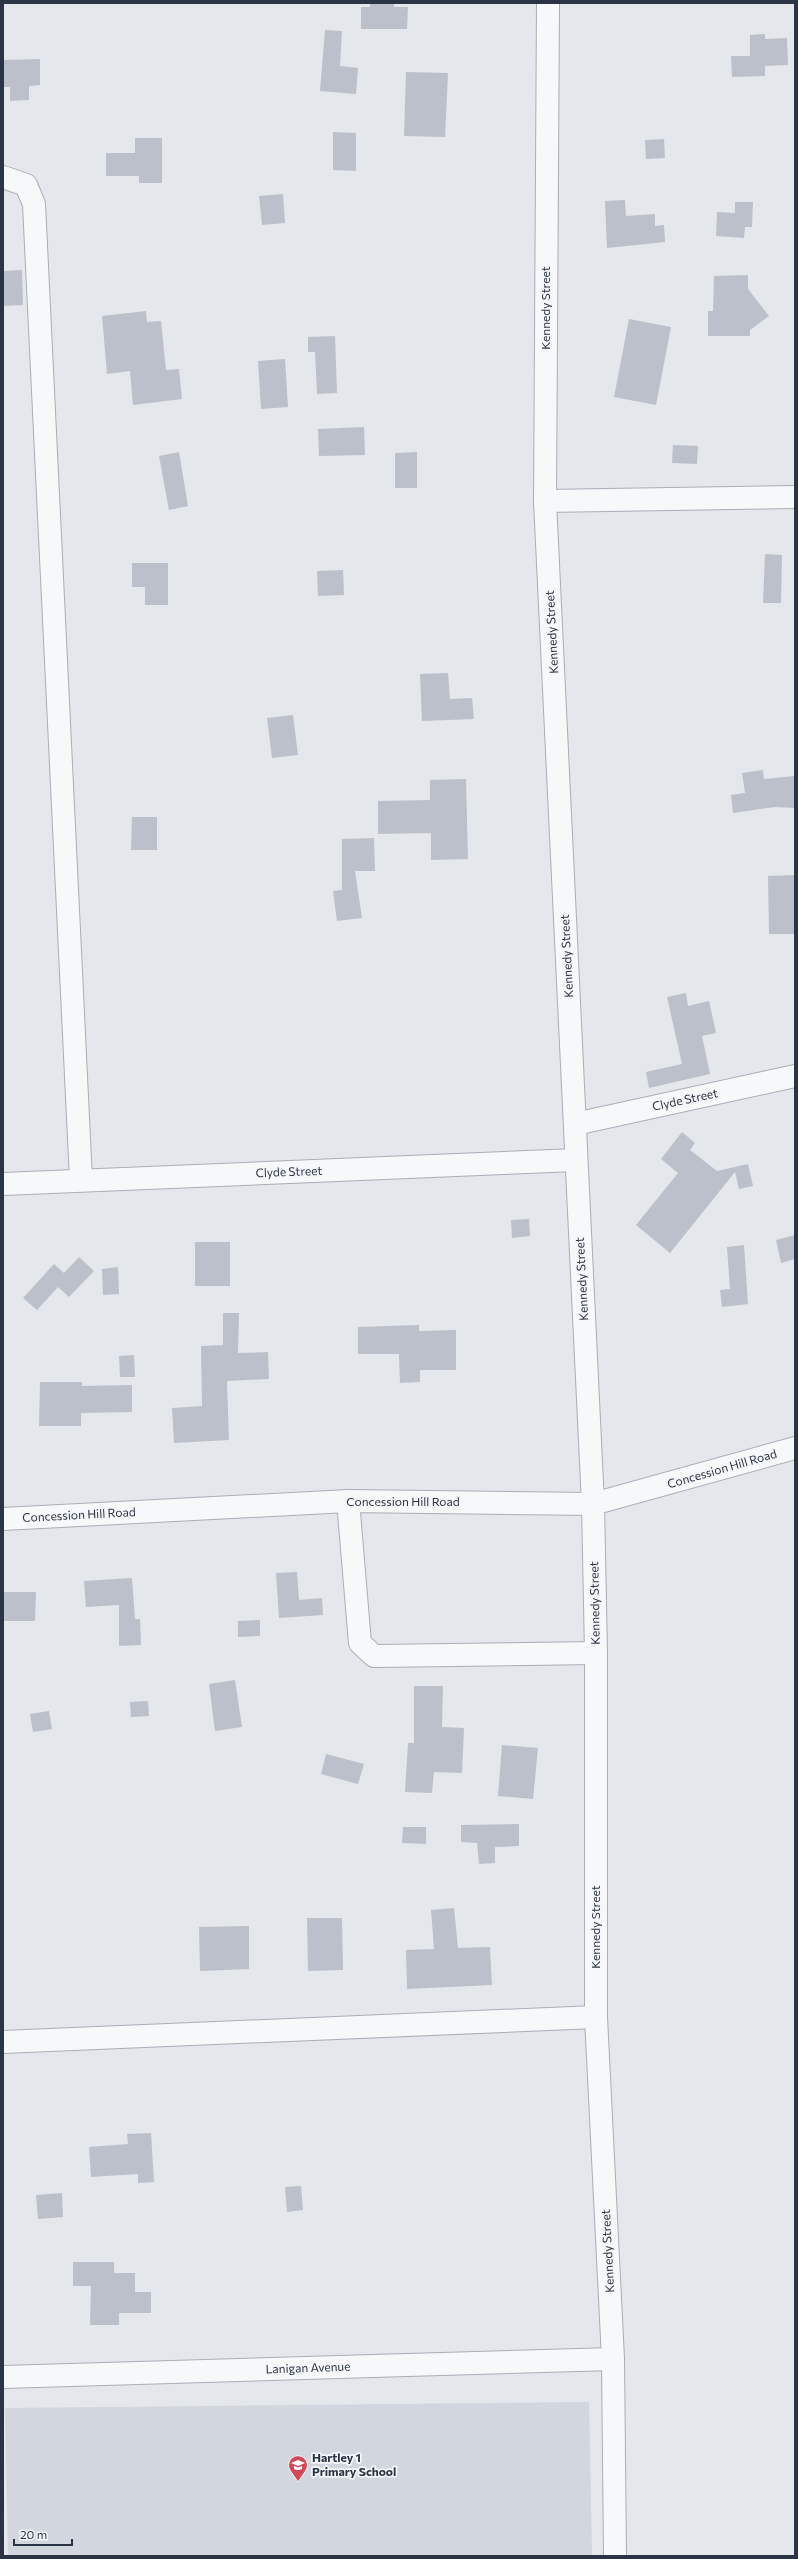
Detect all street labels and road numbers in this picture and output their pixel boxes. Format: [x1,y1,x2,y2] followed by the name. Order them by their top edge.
[538,266,552,350] street label: Kennedy Street
[542,590,560,674] street label: Kennedy Street
[557,914,575,998] street label: Kennedy Street
[651,1085,719,1113] street label: Clyde Street
[255,1163,323,1179] street label: Clyde Street
[572,1237,590,1321] street label: Kennedy Street
[665,1446,778,1490] street label: Concession Hill Road
[346,1494,460,1508] street label: Concession Hill Road
[22,1504,136,1524] street label: Concession Hill Road
[586,1561,602,1645] street label: Kennedy Street
[588,1885,602,1969] street label: Kennedy Street
[598,2209,616,2293] street label: Kennedy Street
[265,2359,351,2375] street label: Lanigan Avenue

